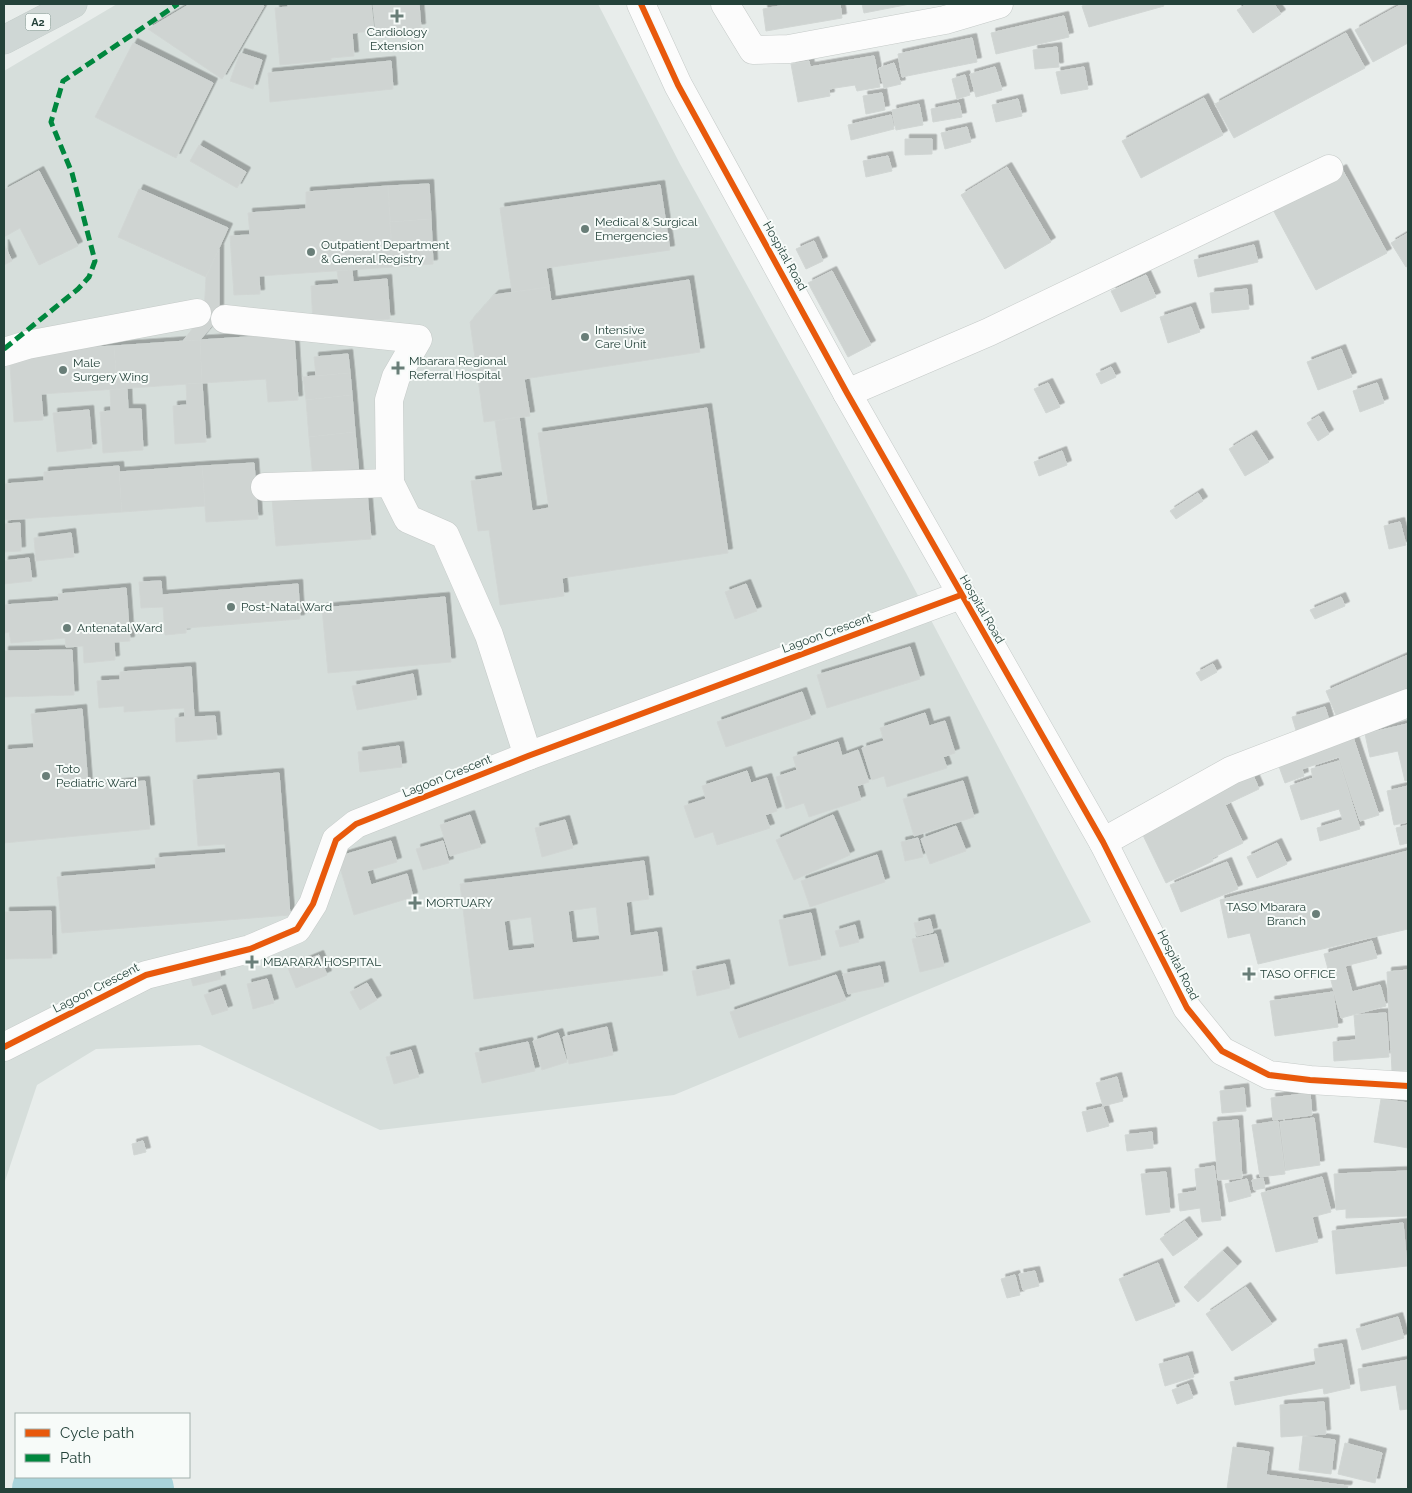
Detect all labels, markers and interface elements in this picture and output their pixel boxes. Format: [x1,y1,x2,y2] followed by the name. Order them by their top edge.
[390,9,404,23] marker: Cardiology Extension
[26,14,50,31] road number: A2
[367,25,428,53] place label: Cardiology Extension
[595,215,698,243] place label: Medical & Surgical Emergencies
[760,219,810,293] street label: Hospital Road
[579,223,591,235] marker: Medical & Surgical Emergencies
[321,238,450,266] place label: Outpatient Department & General Registry
[305,246,317,258] marker: Outpatient Department & General Registry
[595,323,647,351] place label: Intensive Care Unit
[579,331,591,343] marker: Intensive Care Unit
[409,354,507,382] place label: Mbarara Regional Referral Hospital
[73,356,149,384] place label: Male Surgery Wing
[391,361,405,375] marker: Mbarara Regional Referral Hospital
[57,364,69,376] marker: Male Surgery Wing
[957,572,1007,646] street label: Hospital Road
[241,600,332,614] place label: Post-Natal Ward
[225,601,237,613] marker: Post-Natal Ward
[780,610,874,656] street label: Lagoon Crescent
[77,621,163,635] place label: Antenatal Ward
[61,622,73,634] marker: Antenatal Ward
[400,752,494,800] street label: Lagoon Crescent
[56,762,137,790] place label: Toto Pediatric Ward
[40,770,52,782] marker: Toto Pediatric Ward
[408,896,422,910] marker: MORTUARY
[426,896,493,910] place label: MORTUARY
[1226,900,1306,928] place label: TASO Mbarara Branch
[1310,908,1322,920] marker: TASO Mbarara Branch
[1154,928,1202,1002] street label: Hospital Road
[245,955,259,969] marker: MBARARA HOSPITAL
[263,955,381,969] place label: MBARARA HOSPITAL
[51,960,141,1016] street label: Lagoon Crescent
[1242,967,1256,981] marker: TASO OFFICE
[1260,967,1336,981] place label: TASO OFFICE
[15,1413,190,1478] legend
[60,1424,134,1442] text: Cycle path
[60,1449,91,1467] text: Path

